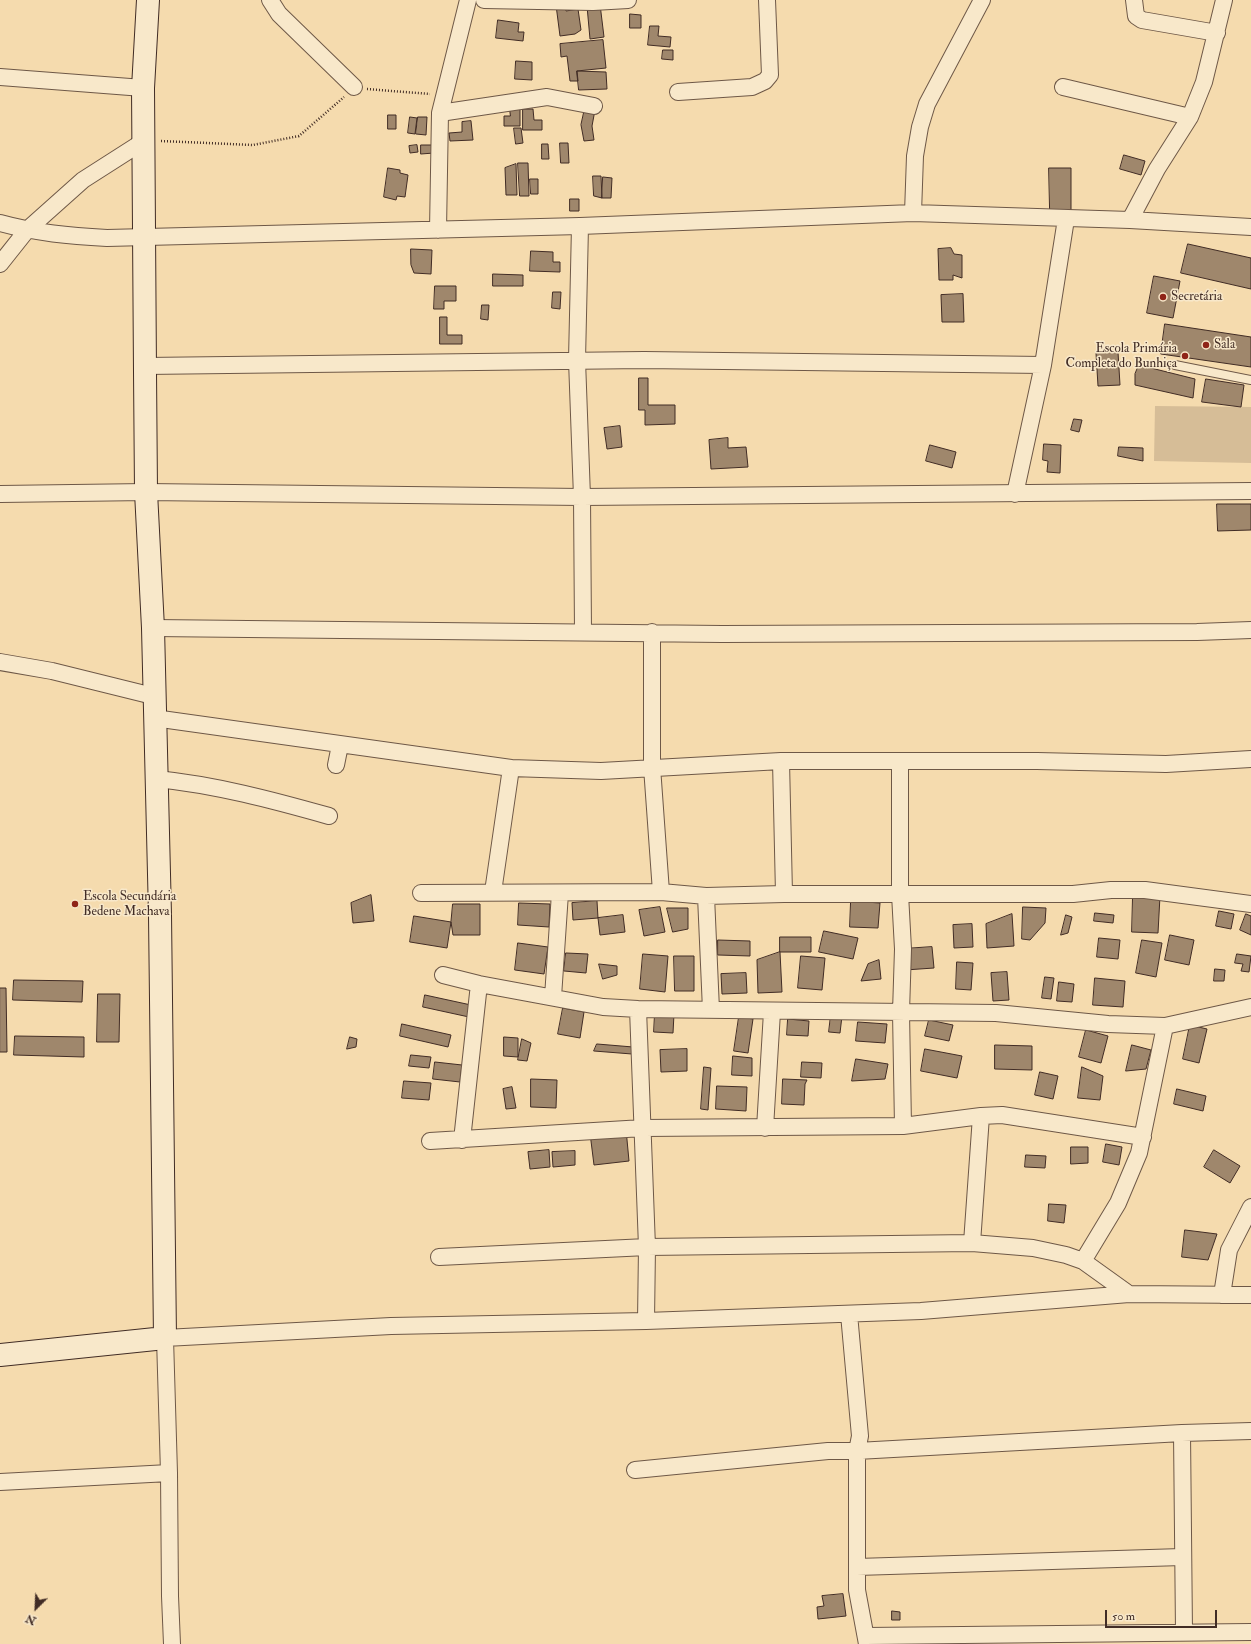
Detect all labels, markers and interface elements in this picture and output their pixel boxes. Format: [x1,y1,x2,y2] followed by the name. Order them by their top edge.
[1171,289,1222,305] place label: Secretária
[1158,292,1168,302] marker: Secretária
[1214,337,1235,353] place label: Sala
[1201,340,1211,350] marker: Sala
[1066,341,1177,372] place label: Escola Primária Completa do Bunhiça
[1180,351,1190,361] marker: Escola Primária Completa do Bunhiça
[83,889,176,920] place label: Escola Secundária Bedene Machava
[70,899,80,909] marker: Escola Secundária Bedene Machava
[16,1588,56,1628] north arrow
[1107,1602,1219,1628] scale bar
[1112,1609,1135,1624] text: 50 m
[24,1611,38,1627] text: N

